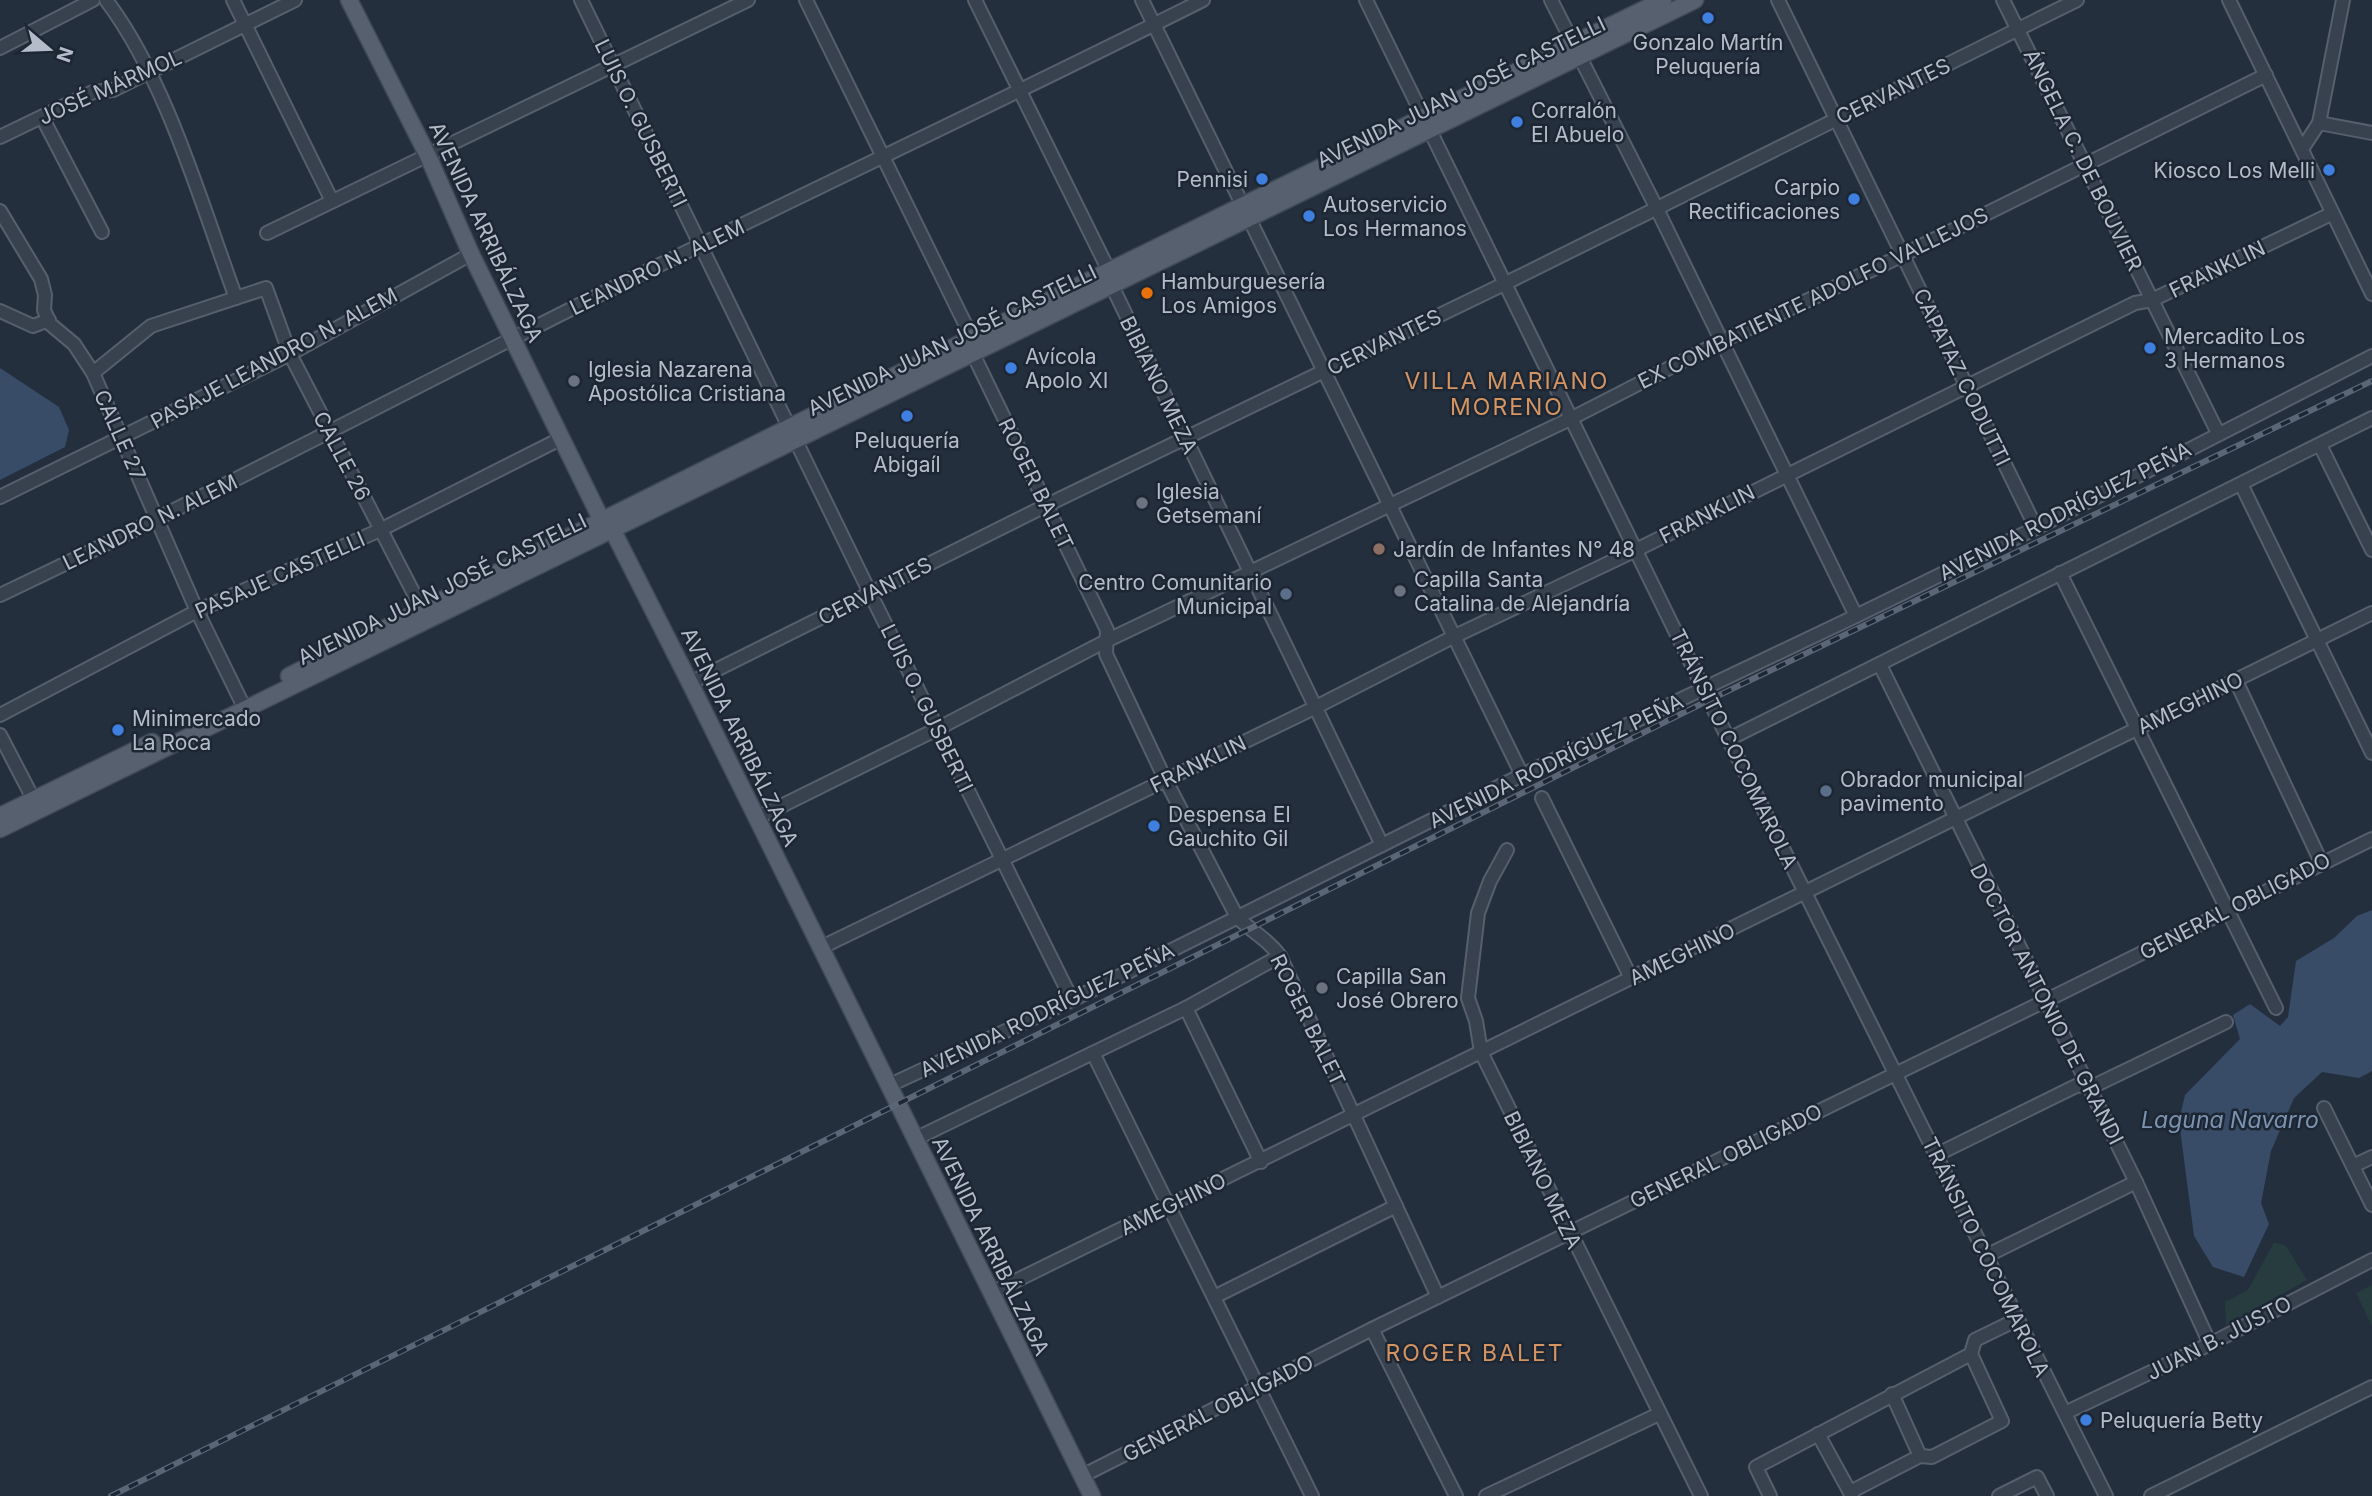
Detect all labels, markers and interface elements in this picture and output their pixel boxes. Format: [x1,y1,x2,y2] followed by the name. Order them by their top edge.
[1312,10,1610,173] street label: AVENIDA JUAN JOSÉ CASTELLI
[1700,10,1716,26] marker: Gonzalo Martín Peluquería
[14,14,84,84] north arrow
[1633,30,1784,79] place label: Gonzalo Martín Peluquería
[590,35,692,211] street label: LUIS O. GUSBERTI
[34,43,185,130] street label: JOSÉ MÁRMOL
[51,44,78,65] text: N
[2018,45,2149,275] street label: ÁNGELA C. DE BOUVIER
[1832,53,1954,129] street label: CERVANTES
[1531,98,1624,147] place label: Corralón El Abuelo
[1509,114,1525,130] marker: Corralón El Abuelo
[424,117,549,346] street label: AVENIDA ARRIBÁLZAGA
[2153,158,2315,183] place label: Kiosco Los Melli
[2321,162,2337,178] marker: Kiosco Los Melli
[1176,167,1248,192] place label: Pennisi
[1254,171,1270,187] marker: Pennisi
[1688,175,1840,224] place label: Carpio Rectificaciones
[1846,191,1862,207] marker: Carpio Rectificaciones
[1323,192,1467,241] place label: Autoservicio Los Hermanos
[1634,202,1992,394] street label: EX COMBATIENTE ADOLFO VALLEJOS
[1301,208,1317,224] marker: Autoservicio Los Hermanos
[566,214,748,320] street label: LEANDRO N. ALEM
[2165,235,2269,303] street label: FRANKLIN
[803,258,1101,421] street label: AVENIDA JUAN JOSÉ CASTELLI
[1161,269,1326,318] place label: Hamburguesería Los Amigos
[146,282,402,434] street label: PASAJE LEANDRO N. ALEM
[1908,284,2016,470] street label: CAPATAZ CODUTTI
[1139,285,1155,301] marker: Hamburguesería Los Amigos
[1323,304,1445,380] street label: CERVANTES
[1115,312,1203,458] street label: BIBIANO MEZA
[2164,324,2305,373] place label: Mercadito Los 3 Hermanos
[2142,340,2158,356] marker: Mercadito Los 3 Hermanos
[1025,344,1109,393] place label: Avícola Apolo XI
[588,357,786,406] place label: Iglesia Nazarena Apostólica Cristiana
[1003,360,1019,376] marker: Avícola Apolo XI
[1405,367,1609,421] district label: VILLA MARIANO MORENO
[566,373,582,389] marker: Iglesia Nazarena Apostólica Cristiana
[89,386,151,484] street label: CALLE 27
[308,407,376,505] street label: CALLE 26
[899,408,915,424] marker: Peluquería Abigaíl
[993,414,1079,554] street label: ROGER BALET
[854,428,960,477] place label: Peluquería Abigaíl
[1934,435,2195,586] street label: AVENIDA RODRÍGUEZ PEÑA
[59,469,241,575] street label: LEANDRO N. ALEM
[1156,479,1262,528] place label: Iglesia Getsemaní
[1655,479,1759,549] street label: FRANKLIN
[1134,495,1150,511] marker: Iglesia Getsemaní
[293,507,591,670] street label: AVENIDA JUAN JOSÉ CASTELLI
[191,526,369,624] street label: PASAJE CASTELLI
[1393,537,1635,562] place label: Jardín de Infantes N° 48
[1371,541,1387,557] marker: Jardín de Infantes N° 48
[814,552,936,630] street label: CERVANTES
[1414,567,1630,616] place label: Capilla Santa Catalina de Alejandría
[1078,570,1272,619] place label: Centro Comunitario Municipal
[1392,583,1408,599] marker: Capilla Santa Catalina de Alejandría
[1278,586,1294,602] marker: Centro Comunitario Municipal
[876,620,978,796] street label: LUIS O. GUSBERTI
[676,623,805,851] street label: AVENIDA ARRIBÁLZAGA
[1665,625,1804,873] street label: TRÁNSITO COCOMAROLA
[2133,667,2247,739] street label: AMEGHINO
[1424,688,1687,834] street label: AVENIDA RODRÍGUEZ PEÑA
[132,706,261,755] place label: Minimercado La Roca
[110,722,126,738] marker: Minimercado La Roca
[1146,730,1250,798] street label: FRANKLIN
[1840,767,2023,816] place label: Obrador municipal pavimento
[1818,783,1834,799] marker: Obrador municipal pavimento
[1168,802,1290,851] place label: Despensa El Gauchito Gil
[1146,818,1162,834] marker: Despensa El Gauchito Gil
[2135,847,2335,965] street label: GENERAL OBLIGADO
[1965,859,2129,1149] street label: DOCTOR ANTONIO DE GRANDI
[1625,918,1739,990] street label: AMEGHINO
[915,937,1178,1083] street label: AVENIDA RODRÍGUEZ PEÑA
[1265,950,1351,1090] street label: ROGER BALET
[1336,964,1459,1013] place label: Capilla San José Obrero
[1314,980,1330,996] marker: Capilla San José Obrero
[1626,1099,1826,1213] street label: GENERAL OBLIGADO
[2141,1106,2319,1134] water label: Laguna Navarro
[1499,1107,1587,1253] street label: BIBIANO MEZA
[927,1132,1056,1360] street label: AVENIDA ARRIBÁLZAGA
[1917,1133,2056,1381] street label: TRÁNSITO COCOMAROLA
[1116,1168,1230,1240] street label: AMEGHINO
[2142,1291,2296,1385] street label: JUAN B. JUSTO
[1385,1339,1565,1367] district label: ROGER BALET
[1118,1349,1318,1467] street label: GENERAL OBLIGADO
[2100,1408,2263,1433] place label: Peluquería Betty
[2078,1412,2094,1428] marker: Peluquería Betty

